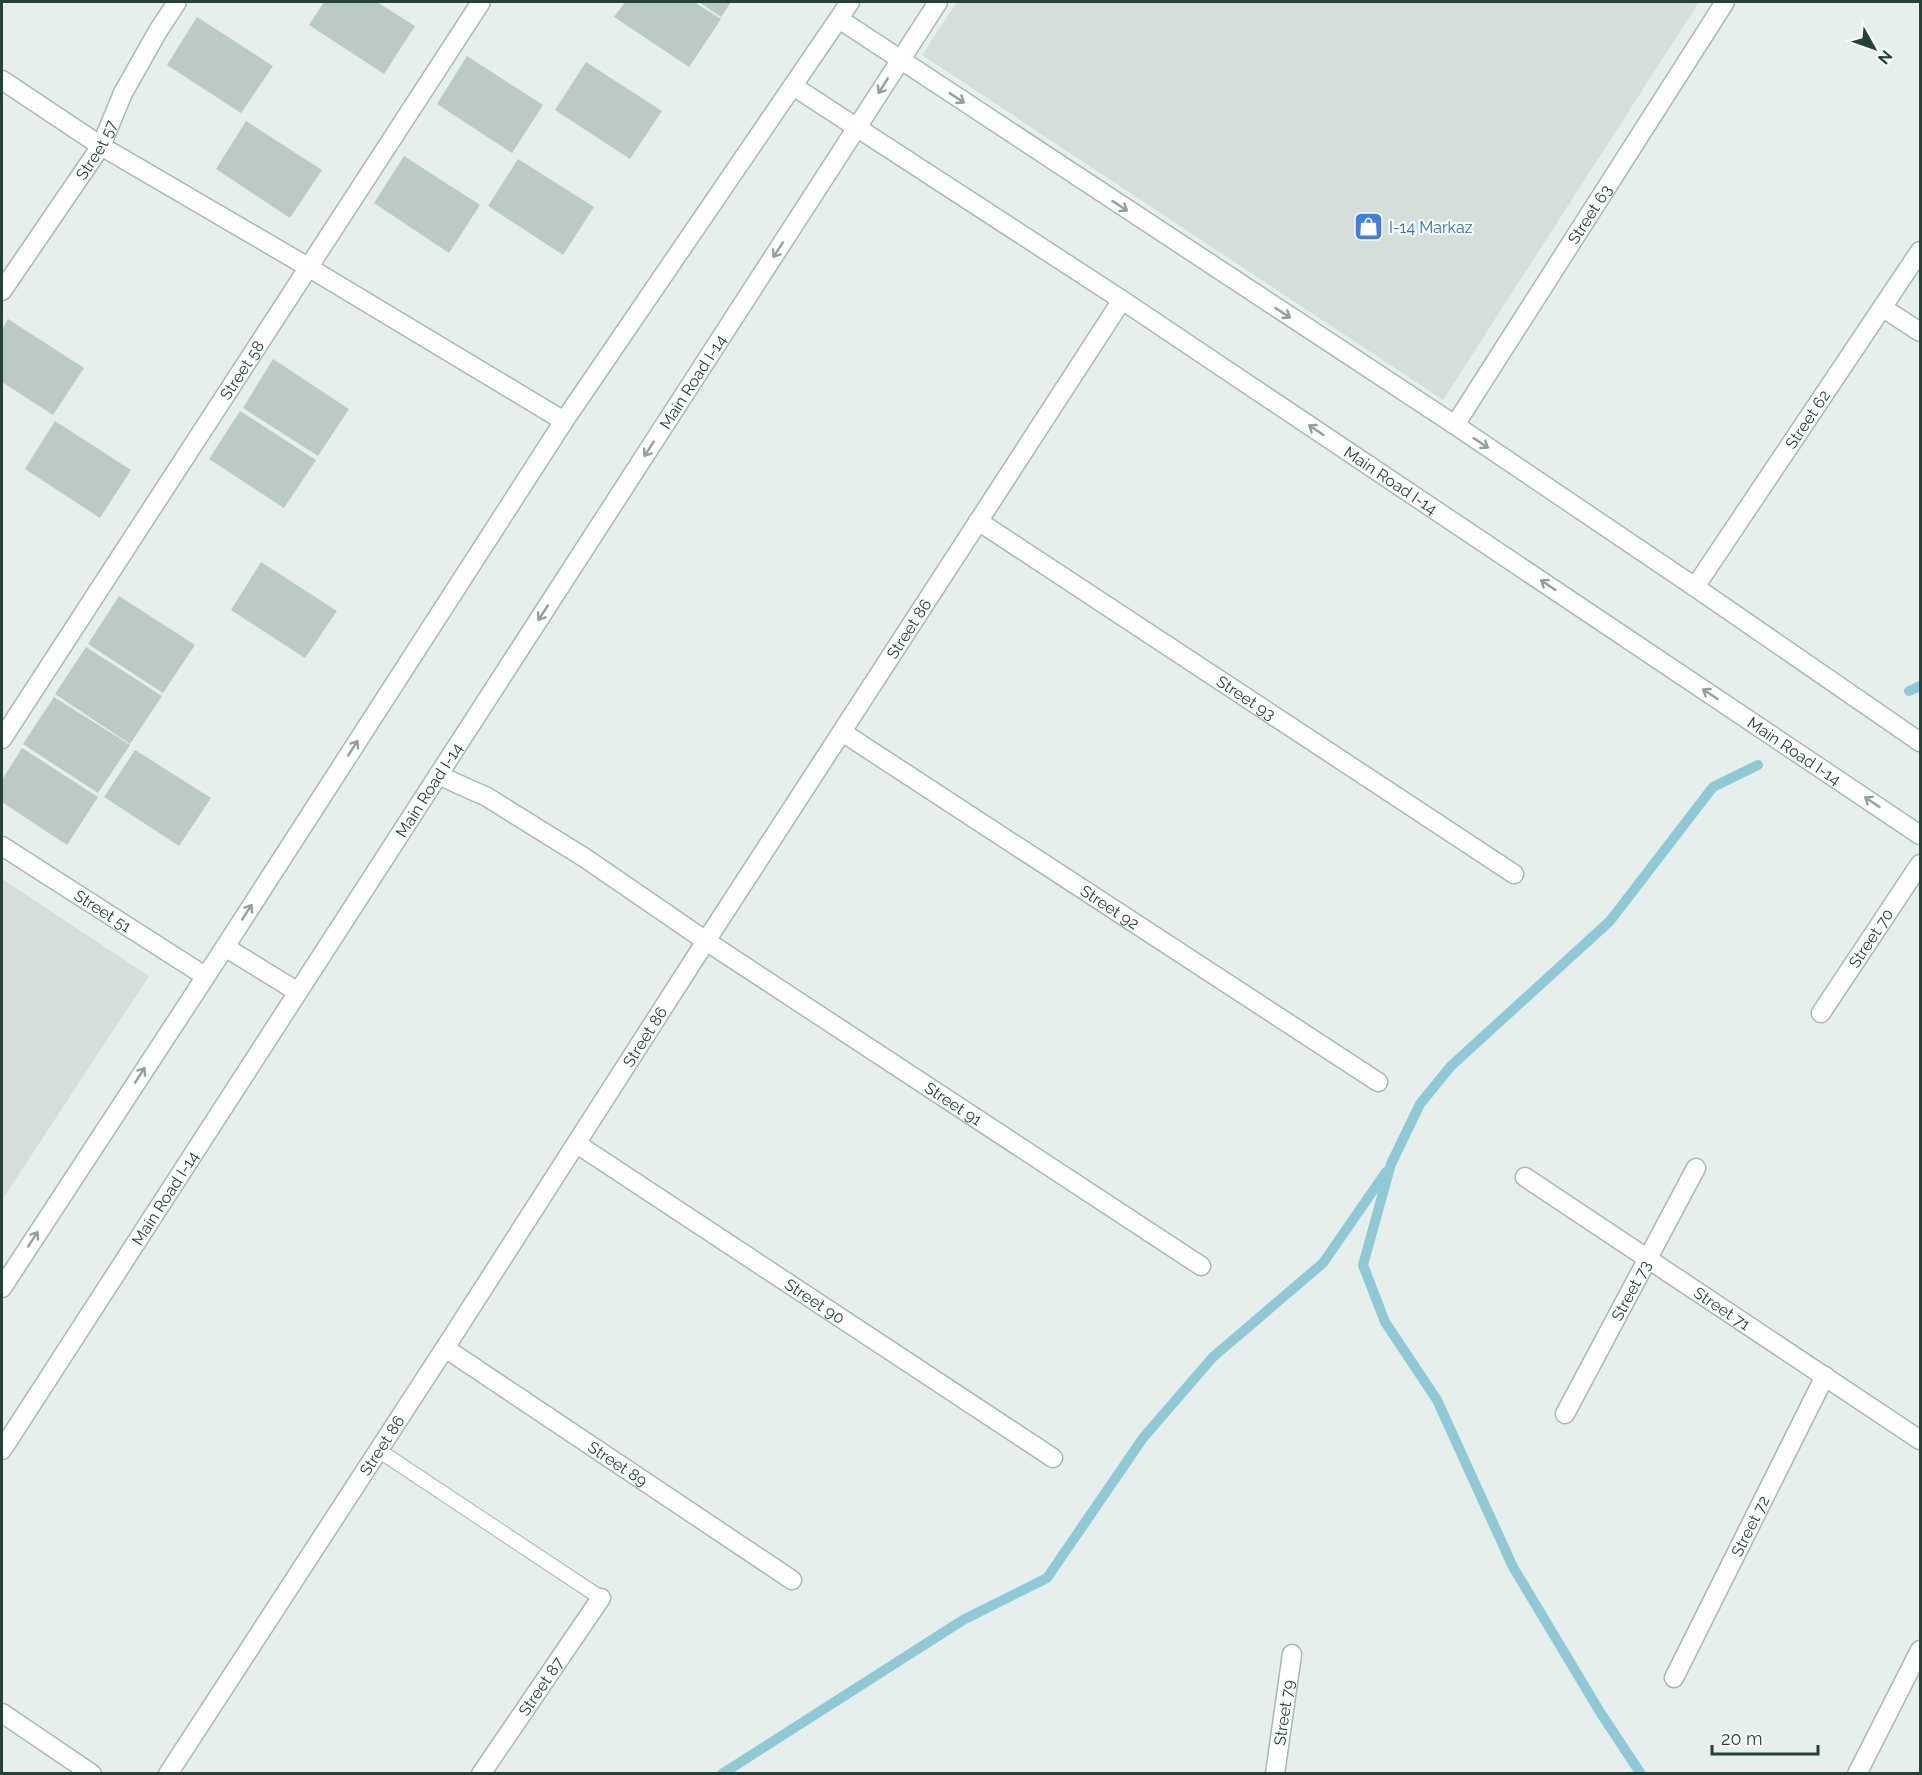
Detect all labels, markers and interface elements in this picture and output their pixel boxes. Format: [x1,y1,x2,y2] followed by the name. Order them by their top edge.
[1844,18,1904,78] north arrow
[1874,47,1896,68] text: N
[876,77,888,94] one-way arrow
[948,93,965,105] one-way arrow
[71,117,120,183] street label: Street 57
[1564,181,1615,248] street label: Street 63
[1111,200,1128,212] one-way arrow
[1352,211,1384,243] shop icon: I-14 Markaz
[1389,218,1473,237] place label: I-14 Markaz
[771,241,783,258] one-way arrow
[1274,307,1291,319] one-way arrow
[655,331,730,432] street label: Main Road I-14
[216,337,268,403] street label: Street 58
[1781,386,1834,452] street label: Street 62
[1308,424,1325,436] one-way arrow
[1472,437,1489,449] one-way arrow
[643,440,655,457] one-way arrow
[1340,442,1441,518] street label: Main Road I-14
[1540,579,1557,591] one-way arrow
[882,595,935,662] street label: Street 86
[537,604,549,620] one-way arrow
[1213,671,1279,724] street label: Street 93
[1702,687,1719,699] one-way arrow
[1744,713,1845,789] street label: Main Road I-14
[391,739,466,841] street label: Main Road I-14
[347,741,359,757] one-way arrow
[1864,796,1881,808] one-way arrow
[1077,881,1143,933] street label: Street 92
[71,885,135,936] street label: Street 51
[241,904,253,921] one-way arrow
[1844,905,1897,971] street label: Street 70
[618,1003,671,1070] street label: Street 86
[134,1068,146,1084] one-way arrow
[921,1078,986,1129] street label: Street 91
[127,1147,202,1249] street label: Main Road I-14
[27,1230,40,1247] one-way arrow
[1607,1257,1655,1324] street label: Street 73
[781,1274,848,1328] street label: Street 90
[1690,1283,1754,1334] street label: Street 71
[355,1412,408,1479] street label: Street 86
[585,1437,651,1490] street label: Street 89
[1727,1492,1773,1559] street label: Street 72
[514,1653,568,1719] street label: Street 87
[1270,1678,1298,1747] street label: Street 79
[1712,1718,1818,1756] scale bar
[1721,1728,1763,1749] text: 20 m

